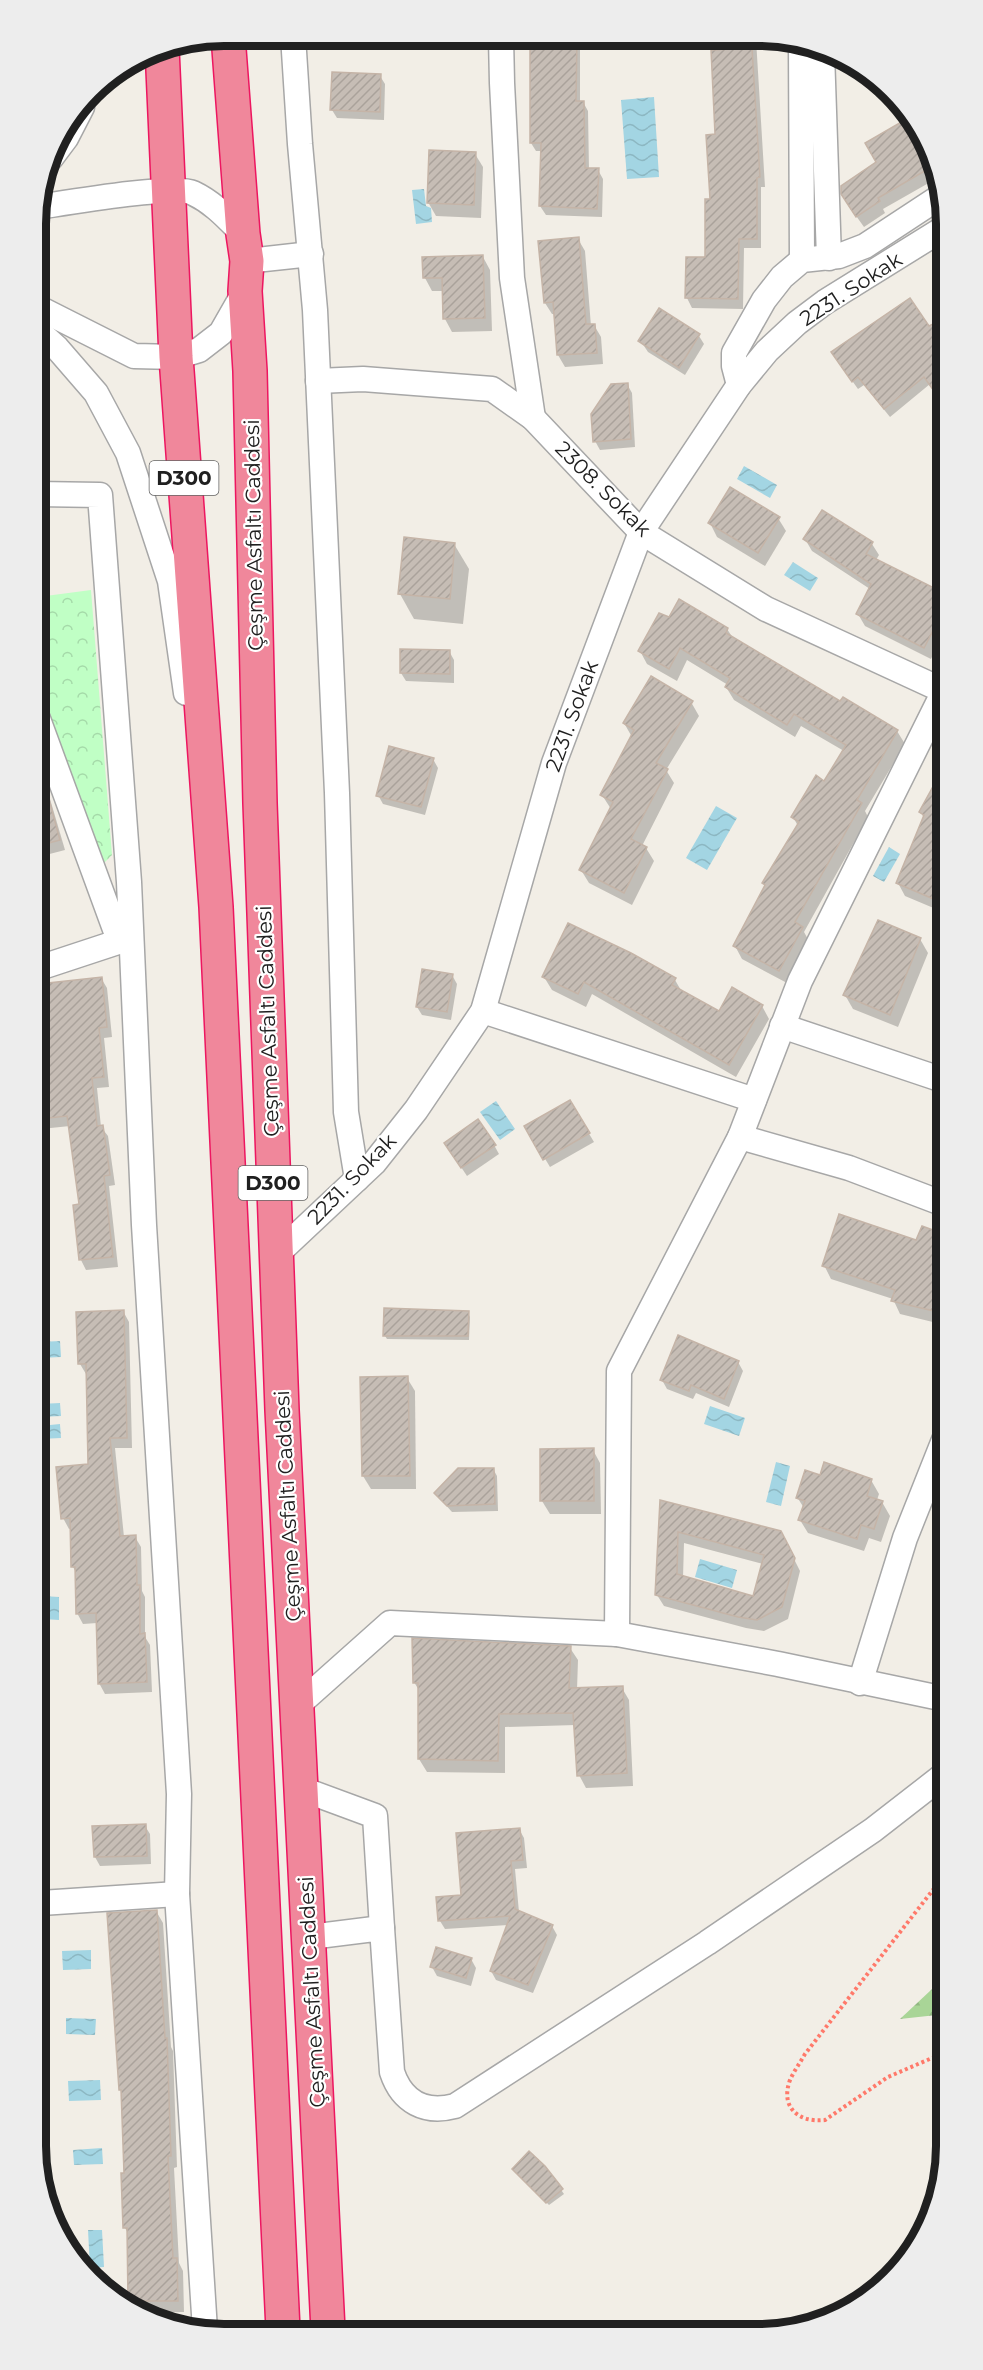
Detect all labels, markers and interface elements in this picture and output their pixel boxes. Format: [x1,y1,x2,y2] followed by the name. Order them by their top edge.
[795,246,907,331] street label: 2231. Sokak
[239,419,268,651] street label: Çeşme Asfaltı Caddesi
[550,436,657,542] street label: 2308. Sokak
[150,461,219,495] road number: D300
[540,656,603,775] street label: 2231. Sokak
[251,905,284,1137] street label: Çeşme Asfaltı Caddesi
[302,1128,401,1229] street label: 2231. Sokak
[238,1166,308,1200] road number: D300
[269,1390,306,1622] street label: Çeşme Asfaltı Caddesi
[293,1876,330,2108] street label: Çeşme Asfaltı Caddesi

